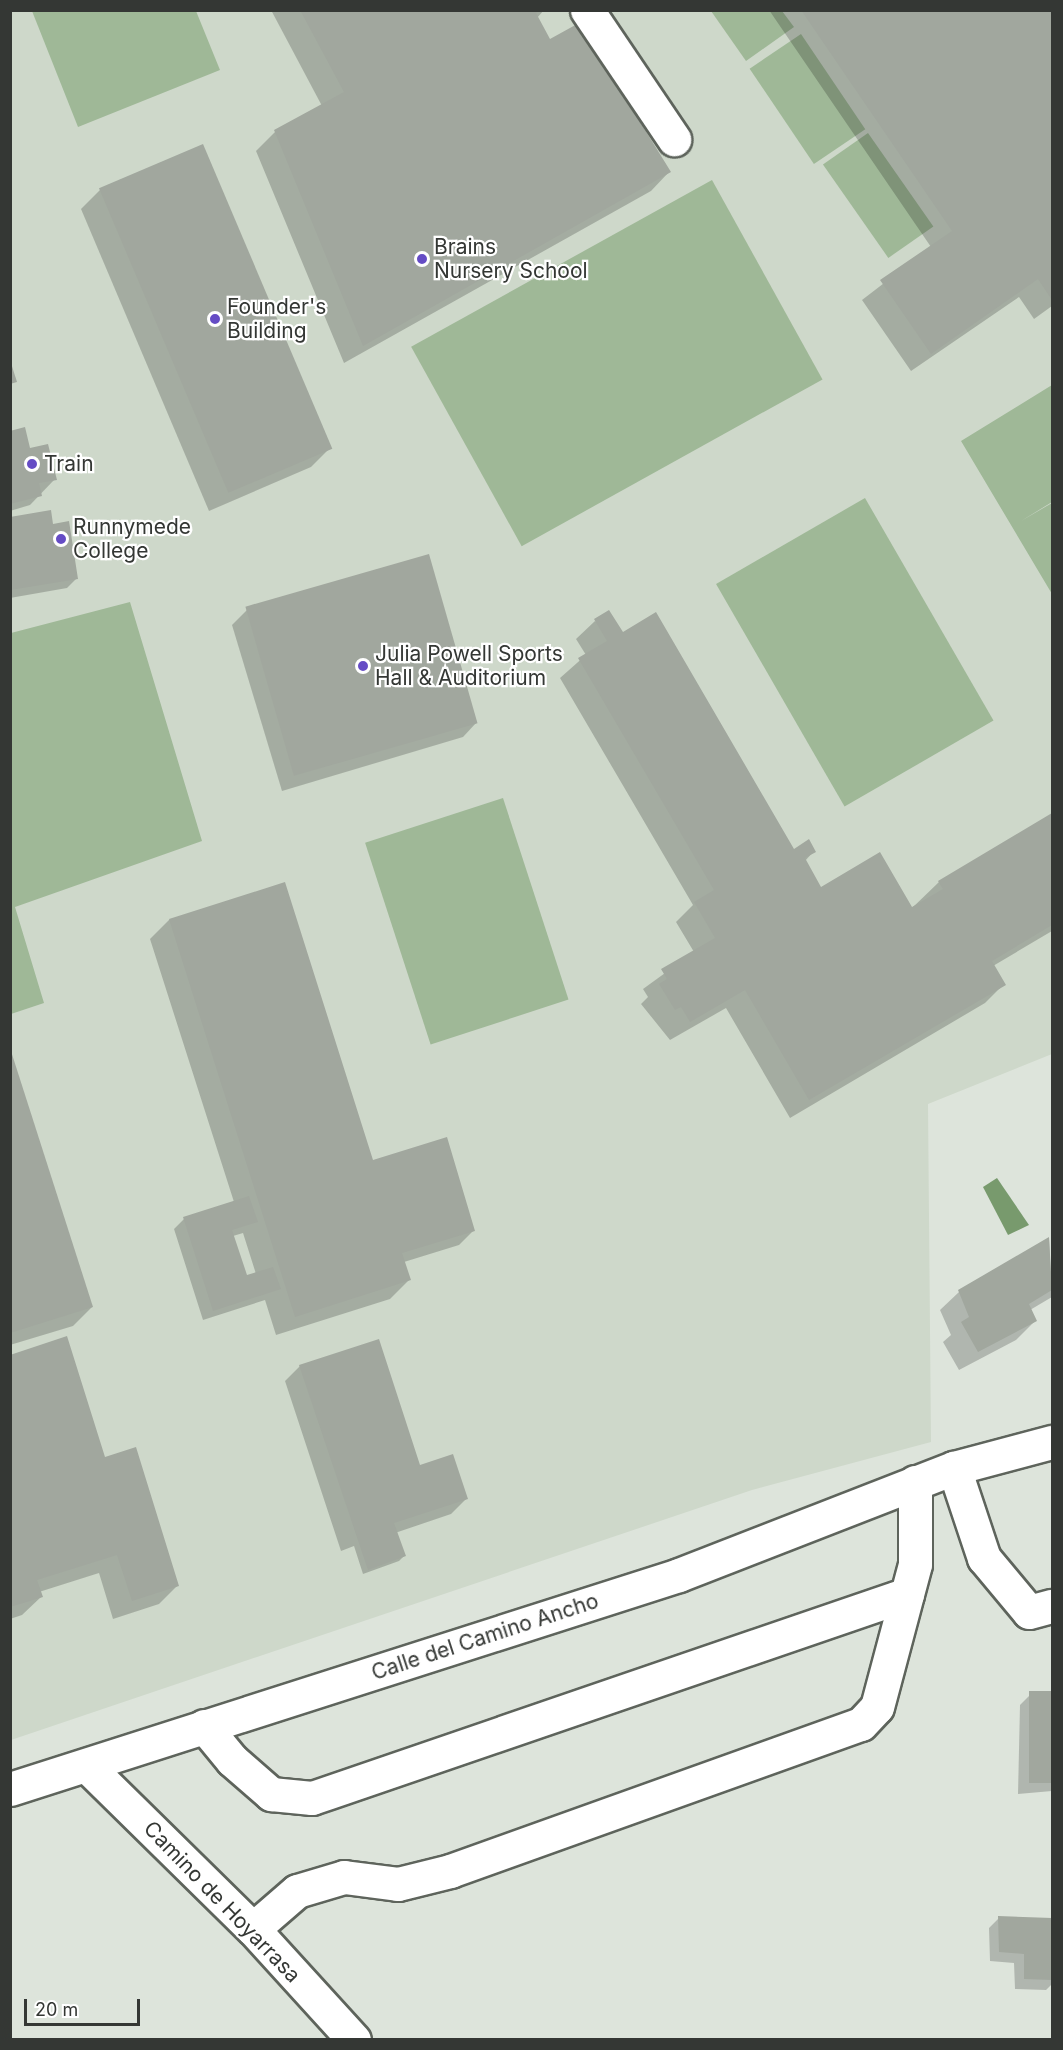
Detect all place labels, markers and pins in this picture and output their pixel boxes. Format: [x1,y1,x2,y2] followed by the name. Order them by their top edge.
[434,234,588,284] place label: Brains Nursery School
[415,252,429,266] marker: Brains Nursery School
[227,294,326,344] place label: Founder's Building
[208,312,222,326] marker: Founder's Building
[44,451,94,477] place label: Train
[25,457,39,471] marker: Train
[73,514,191,564] place label: Runnymede College
[54,532,68,546] marker: Runnymede College
[375,641,563,691] place label: Julia Powell Sports Hall & Auditorium
[356,659,370,673] marker: Julia Powell Sports Hall & Auditorium

